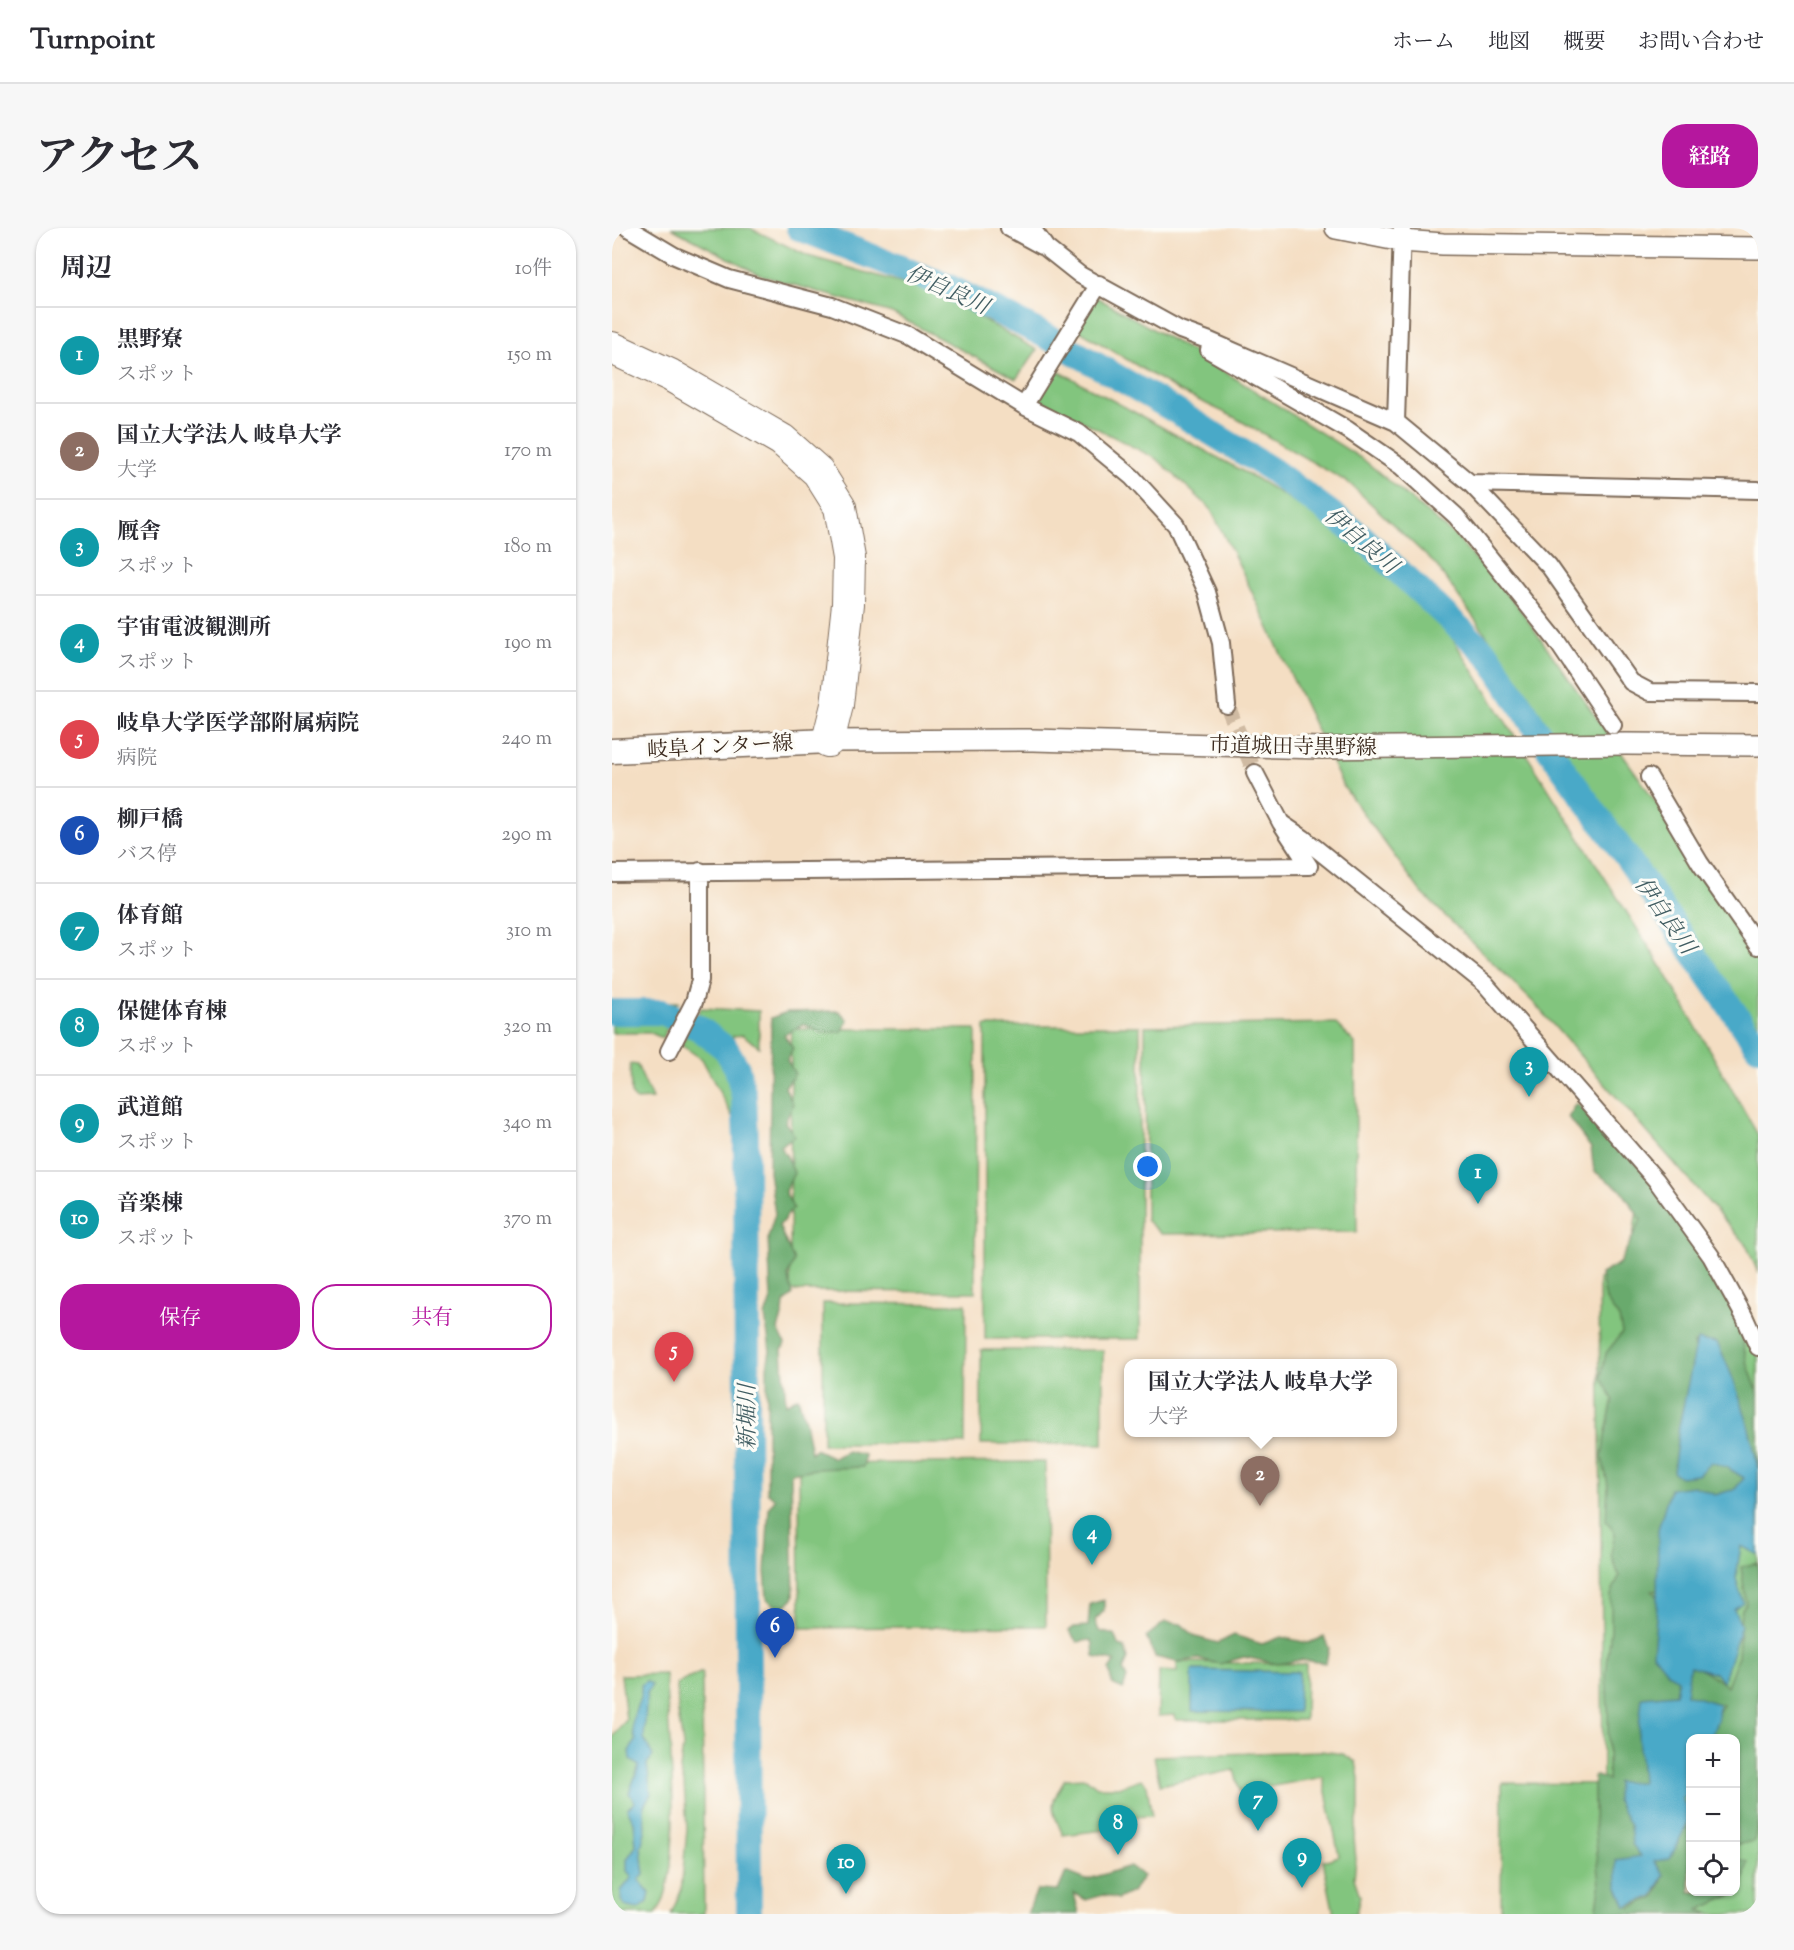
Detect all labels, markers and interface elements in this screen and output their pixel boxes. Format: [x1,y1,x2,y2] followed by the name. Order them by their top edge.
[30,21,155,61] text: Turnpoint
[1392,28,1455,58] text: ホーム
[1488,28,1530,58] text: 地図
[1563,28,1605,58] text: 概要
[1638,28,1764,58] text: お問い合わせ
[1662,124,1758,188] button: 経路
[36,130,203,190] text: アクセス
[60,251,112,288] text: 周辺
[515,255,552,284] text: 10件
[900,259,995,325] water label: 伊自良川
[117,325,183,357] text: 黒野寮
[76,341,83,370] text: 1
[507,341,552,370] text: 150 m
[117,361,197,390] text: スポット
[117,421,342,453] text: 国立大学法人 岐阜大学
[75,437,84,466] text: 2
[504,437,552,466] text: 170 m
[117,457,157,486] text: 大学
[1316,502,1406,584] water label: 伊自良川
[117,517,161,549] text: 厩舎
[75,533,84,562] text: 3
[504,533,552,562] text: 180 m
[117,553,197,582] text: スポット
[117,613,271,645] text: 宇宙電波観測所
[74,629,85,658] text: 4
[504,629,552,658] text: 190 m
[117,649,197,678] text: スポット
[117,709,359,741] text: 岐阜大学医学部附属病院
[76,725,83,754] text: 5
[501,725,552,754] text: 240 m
[646,729,794,767] street label: 岐阜インター線
[1209,732,1377,764] street label: 市道城田寺黒野線
[117,745,157,774] text: 病院
[117,805,183,837] text: 柳戸橋
[75,821,84,850] text: 6
[502,821,552,850] text: 290 m
[117,841,177,870] text: バス停
[1625,871,1703,964] water label: 伊自良川
[117,901,183,933] text: 体育館
[74,917,85,946] text: 7
[506,917,552,946] text: 310 m
[117,937,197,966] text: スポット
[117,997,227,1029] text: 保健体育棟
[75,1013,85,1042] text: 8
[503,1013,552,1042] text: 320 m
[117,1033,197,1062] text: スポット
[1510,1048,1548,1097] pin: 3
[117,1093,183,1125] text: 武道館
[75,1109,84,1138] text: 9
[503,1109,552,1138] text: 340 m
[117,1129,197,1158] text: スポット
[1133,1152,1162,1181] your location
[1458,1154,1498,1204] pin: 1
[117,1189,183,1221] text: 音楽棟
[71,1205,88,1234] text: 10
[503,1205,552,1234] text: 370 m
[117,1225,197,1254] text: スポット
[60,1284,300,1350] button: 保存
[312,1284,552,1350] button: 共有
[654,1332,694,1382] pin: 5
[1124,1359,1397,1437] popup
[1148,1368,1373,1400] text: 国立大学法人 岐阜大学
[733,1382,765,1450] water label: 新堀川
[1148,1404,1188,1433] text: 大学
[1240,1456,1280,1506] pin: 2
[1072,1516,1112,1565] pin: 4
[756,1608,794,1658] pin: 6
[1686,1734,1740,1896] map controls
[1686,1734,1740,1788] button: +
[1238,1782,1278,1831] pin: 7
[1686,1788,1740,1842] button: −
[1098,1806,1138,1855] pin: 8
[1282,1838,1322,1888] pin: 9
[1686,1842,1740,1896] button: locate
[826,1844,866,1894] pin: 10

